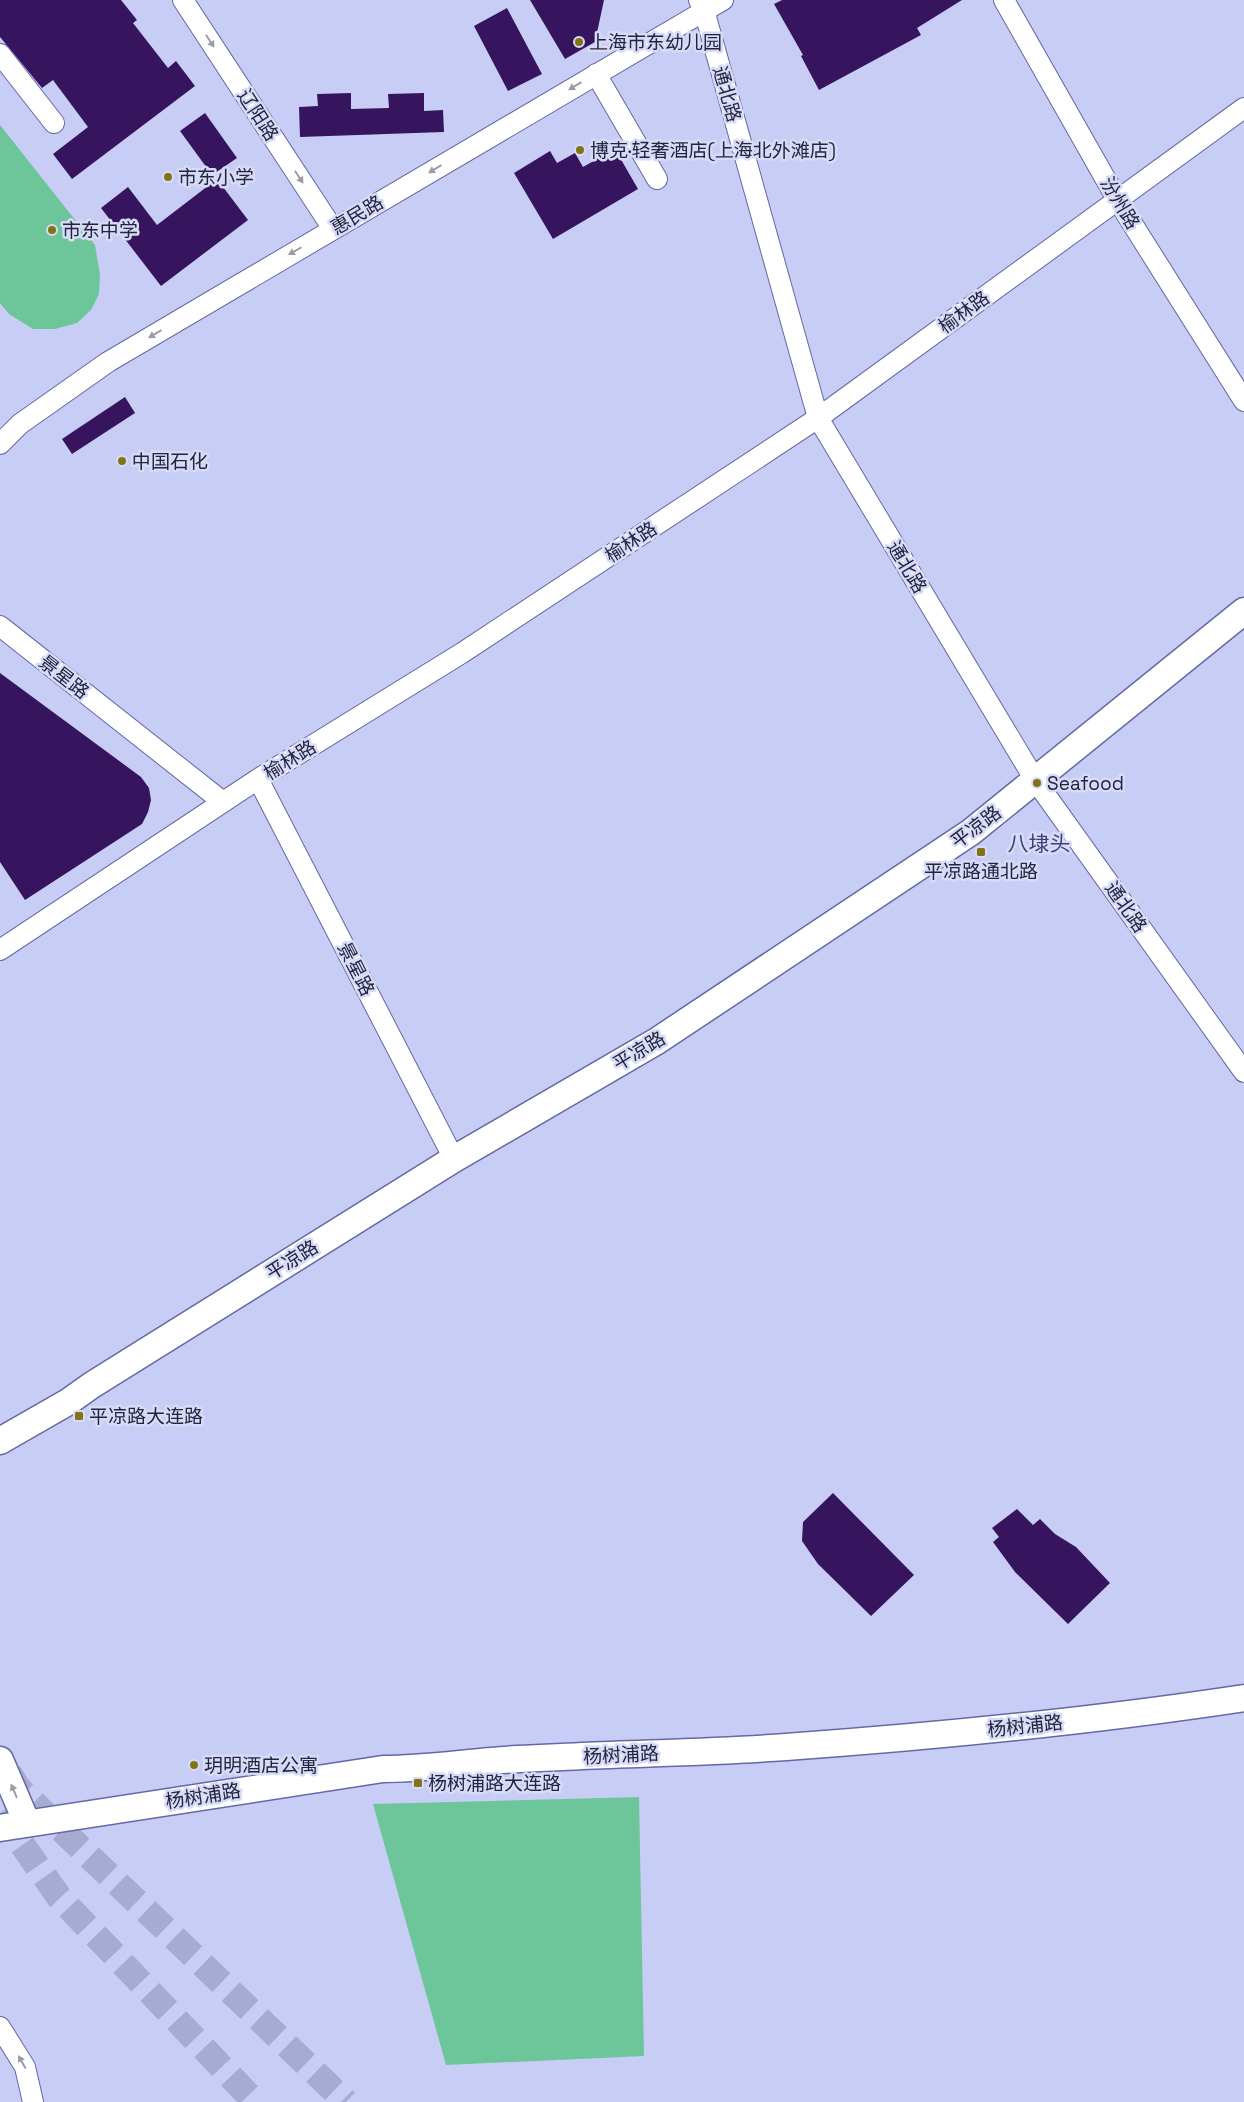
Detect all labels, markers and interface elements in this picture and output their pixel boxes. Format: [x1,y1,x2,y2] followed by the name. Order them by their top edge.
[589,30,722,55] place label: 上海市东幼儿园
[205,34,215,48] one-way arrow
[573,36,585,48] marker: 上海市东幼儿园
[707,63,747,125] street label: 通北路
[569,82,582,91] one-way arrow
[232,84,284,146] street label: 辽阳路
[590,138,836,163] place label: 博克·轻奢酒店(上海北外滩店)
[574,144,586,156] marker: 博克·轻奢酒店(上海北外滩店)
[429,164,442,173] one-way arrow
[178,165,254,190] place label: 市东小学
[294,170,304,184] one-way arrow
[162,171,174,183] marker: 市东小学
[1095,172,1145,234] street label: 汾州路
[326,190,388,240] street label: 惠民路
[62,218,138,243] place label: 市东中学
[46,224,58,236] marker: 市东中学
[289,247,302,256] one-way arrow
[934,285,994,339] street label: 榆林路
[149,329,162,338] one-way arrow
[132,449,208,474] place label: 中国石化
[116,455,128,467] marker: 中国石化
[600,516,662,568] street label: 榆林路
[882,536,932,598] street label: 通北路
[34,650,94,704] street label: 景星路
[259,734,321,786] street label: 榆林路
[1047,771,1124,796] place label: Seafood
[1031,777,1043,789] marker: Seafood
[946,800,1006,854] street label: 平凉路
[1008,830,1071,857] district label: 八埭头
[975,846,987,858] marker: 平凉路通北路
[924,859,1038,884] place label: 平凉路通北路
[1099,876,1153,938] street label: 通北路
[332,938,380,1000] street label: 景星路
[608,1026,670,1076] street label: 平凉路
[261,1234,323,1286] street label: 平凉路
[89,1404,203,1429] place label: 平凉路大连路
[73,1410,85,1422] marker: 平凉路大连路
[986,1710,1064,1742] street label: 杨树浦路
[582,1741,660,1769] street label: 杨树浦路
[204,1753,318,1778] place label: 玥明酒店公寓
[188,1759,200,1771] marker: 玥明酒店公寓
[428,1771,561,1796] place label: 杨树浦路大连路
[412,1777,424,1789] marker: 杨树浦路大连路
[164,1778,242,1814] street label: 杨树浦路
[9,1784,17,1798] one-way arrow
[18,2055,26,2070] one-way arrow

